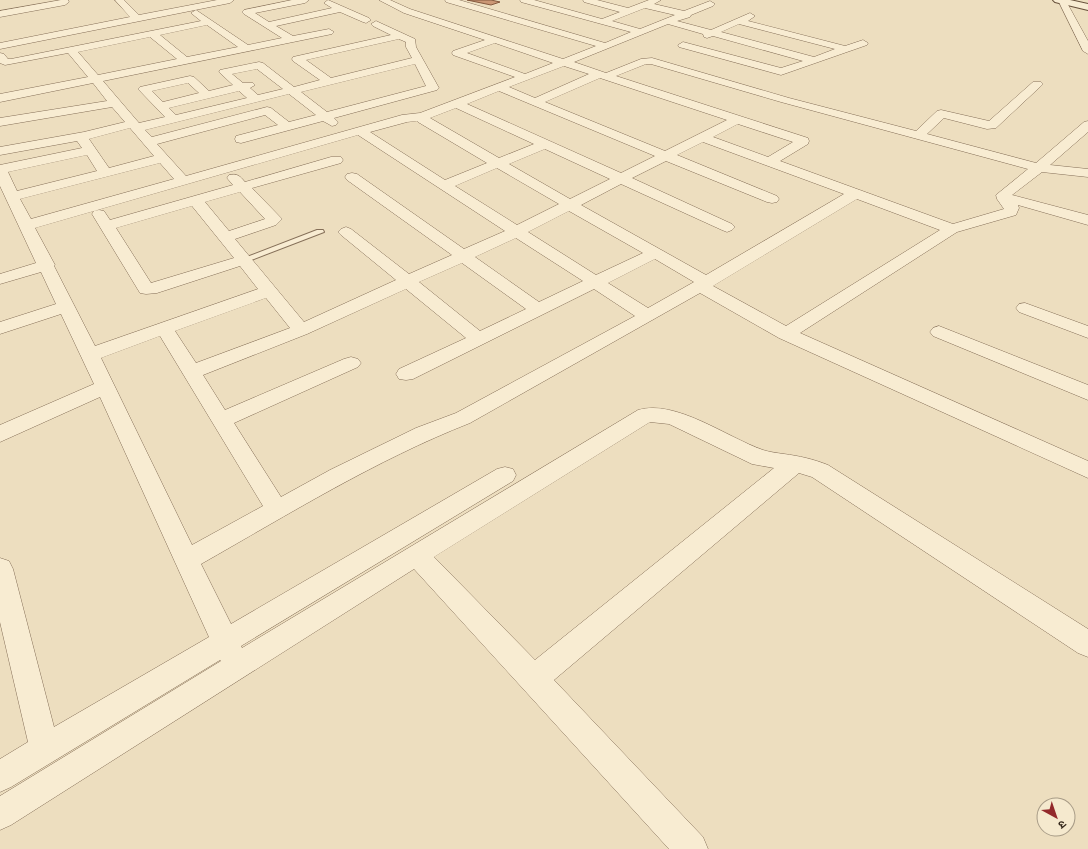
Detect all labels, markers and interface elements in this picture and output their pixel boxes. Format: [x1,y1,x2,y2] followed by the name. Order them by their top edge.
[1036,797,1076,837] north arrow
[1055,817,1069,832] text: उ

